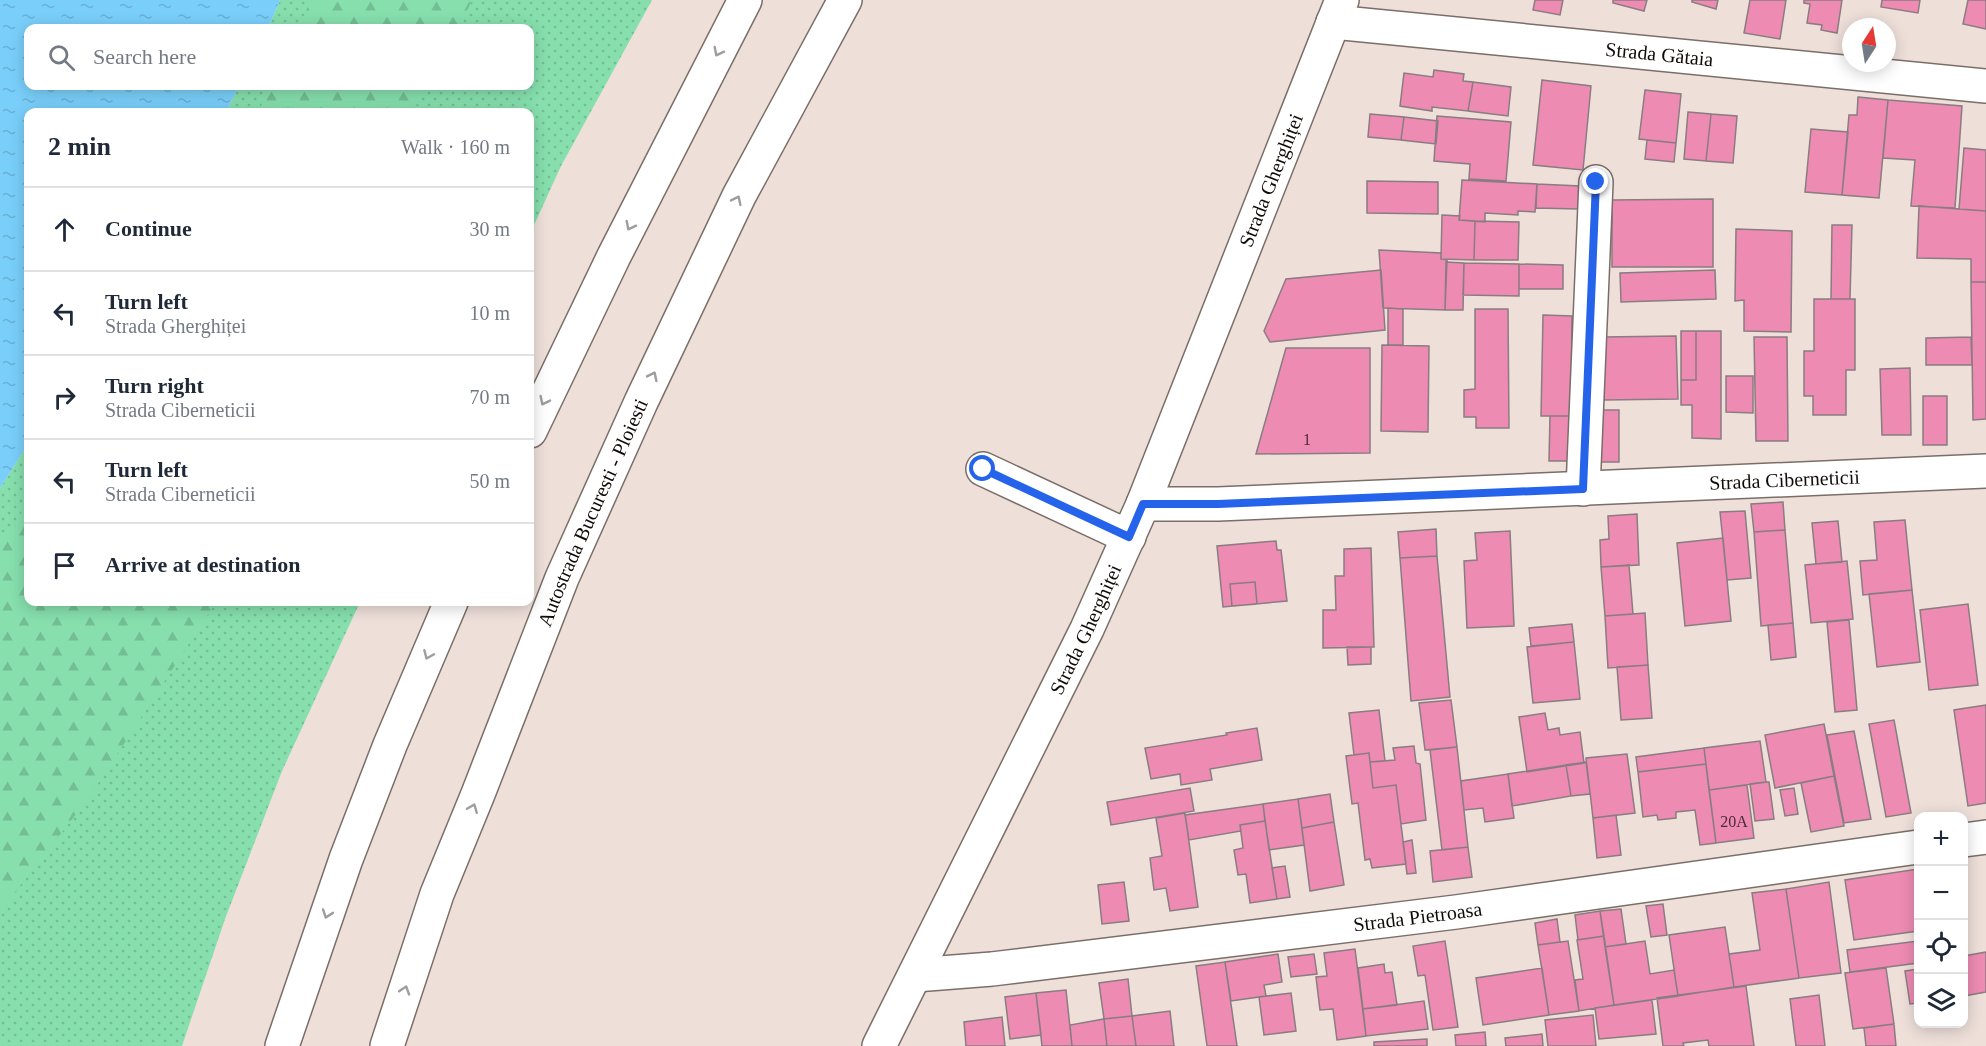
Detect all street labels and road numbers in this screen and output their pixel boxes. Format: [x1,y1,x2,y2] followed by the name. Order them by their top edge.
[1604,38,1715,70] street label: Strada Gătaia
[1235,110,1307,250] street label: Strada Gherghiței
[533,395,652,630] street label: Autostrada Bucuresti - Ploiesti
[1709,465,1861,494] street label: Strada Ciberneticii
[1045,561,1126,698] street label: Strada Gherghiței
[1352,897,1483,936] street label: Strada Pietroasa

